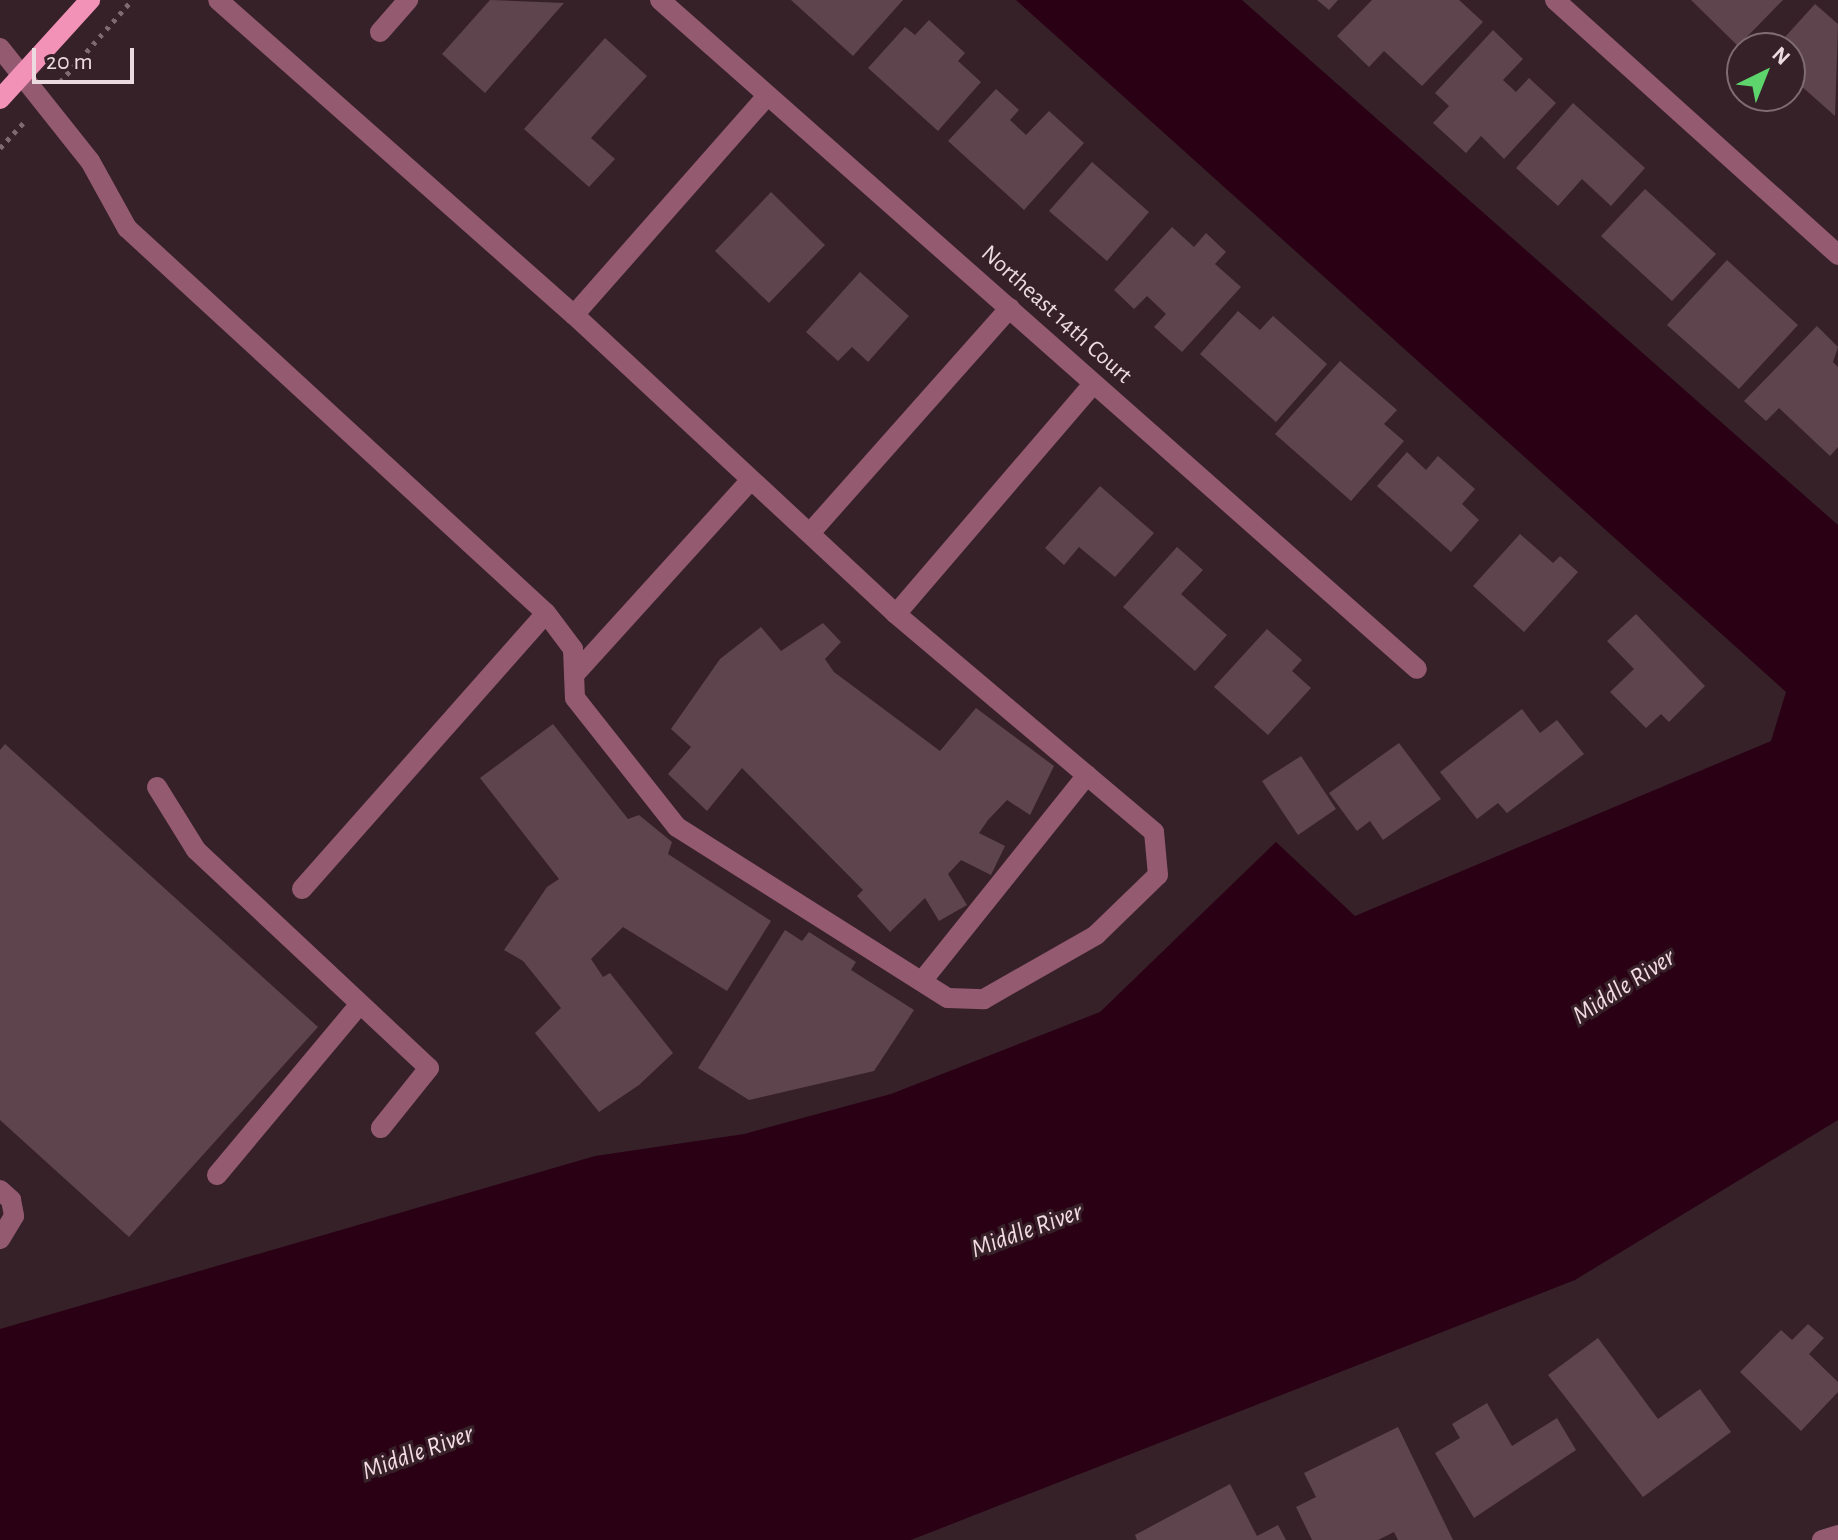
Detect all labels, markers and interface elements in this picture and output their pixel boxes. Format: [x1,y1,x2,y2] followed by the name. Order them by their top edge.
[36,32,138,82] scale bar
[1726,32,1806,112] north arrow
[1768,43,1794,69] text: N
[46,50,93,74] text: 20 m
[975,240,1137,390] street label: Northeast 14th Court
[1567,942,1681,1032] water label: Middle River
[967,1196,1087,1266] water label: Middle River
[358,1418,478,1488] water label: Middle River

